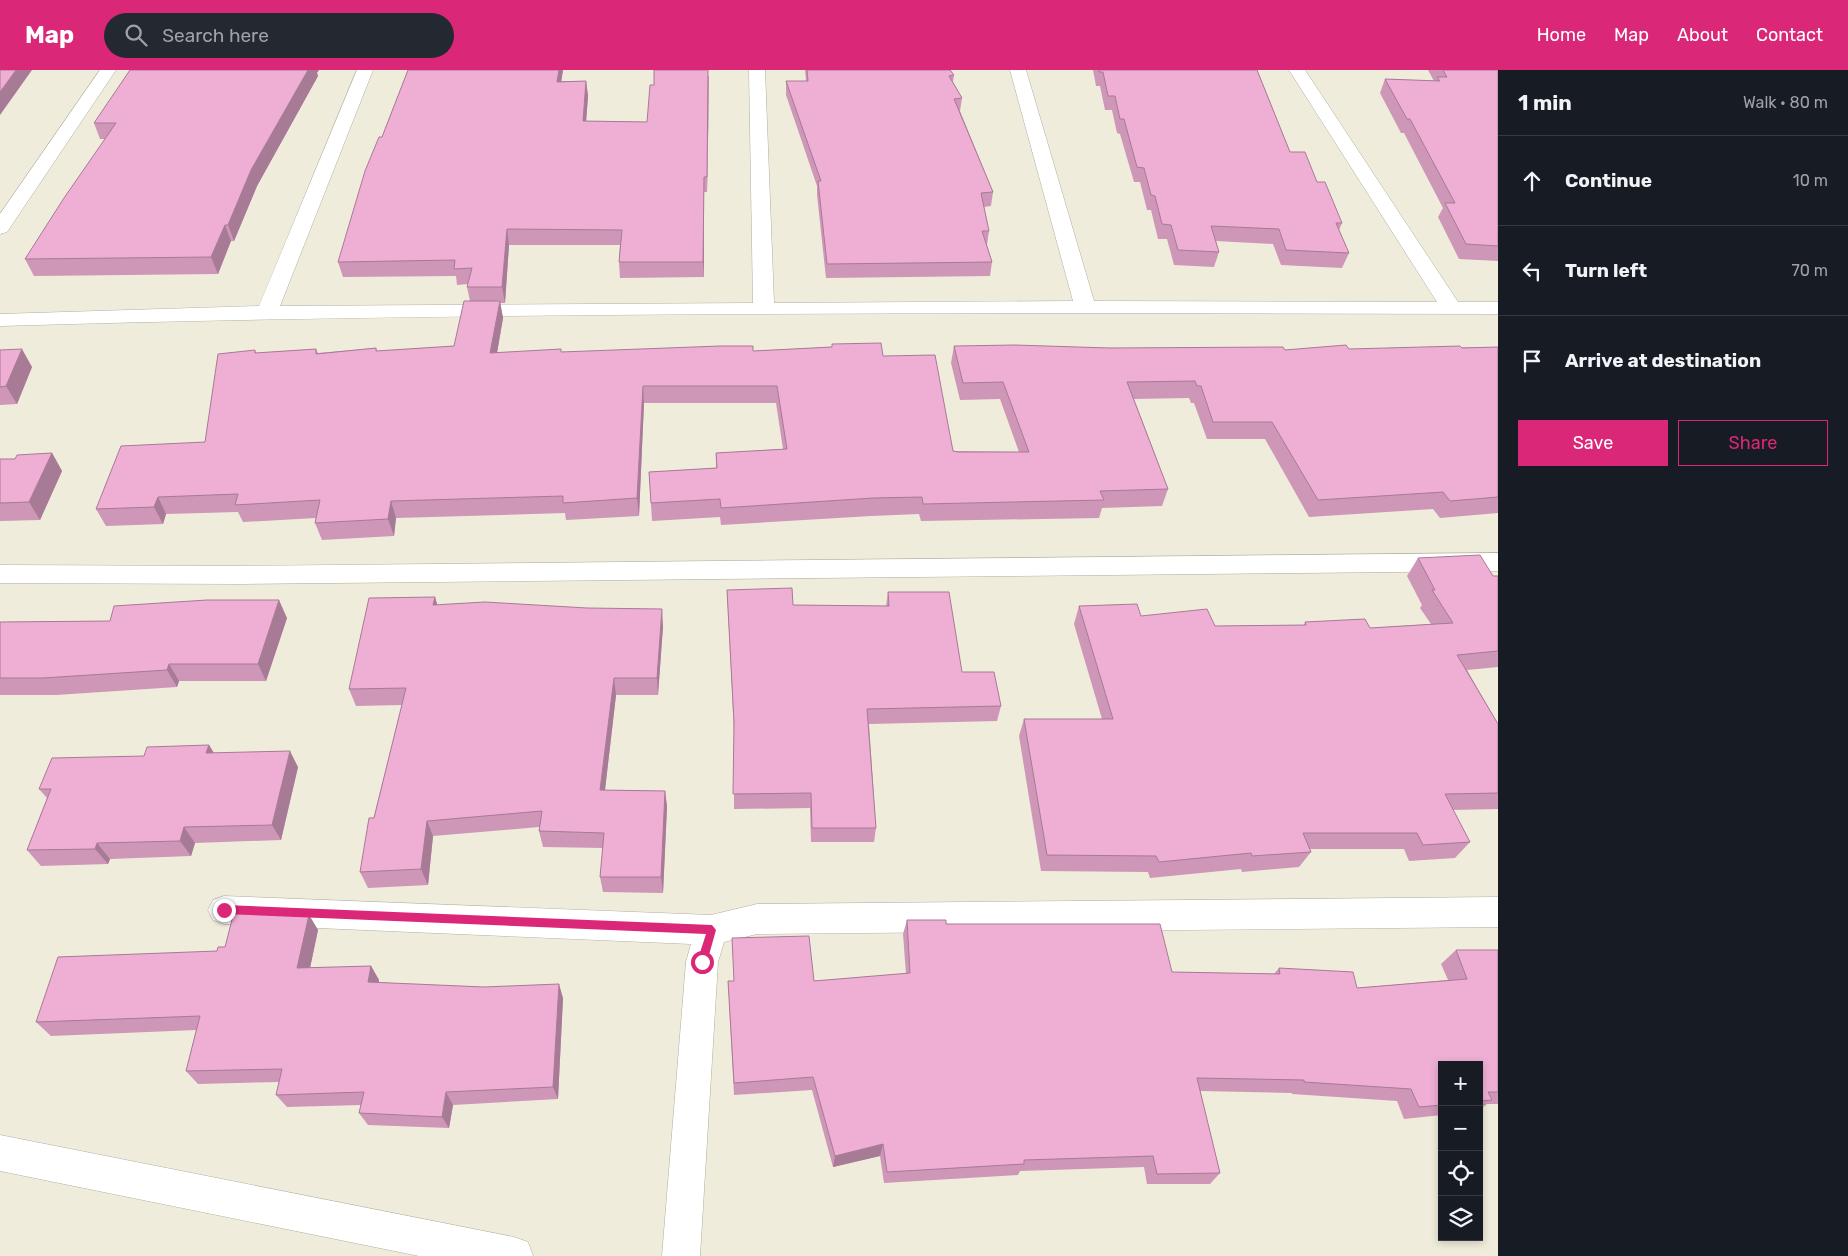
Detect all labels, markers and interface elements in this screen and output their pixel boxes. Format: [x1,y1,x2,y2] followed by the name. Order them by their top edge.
[104,13,454,58] search box
[25,21,74,49] text: Map
[122,21,150,49] icon: search
[162,24,269,47] text: Search here
[1537,24,1586,46] text: Home
[1614,24,1649,46] text: Map
[1677,24,1728,46] text: About
[1756,24,1823,46] text: Contact
[1518,90,1572,115] text: 1 min
[1743,93,1828,112] text: Walk · 80 m
[1518,167,1546,195] icon: ahead
[1565,169,1652,192] text: Continue
[1793,171,1828,190] text: 10 m
[1518,257,1546,285] icon: left
[1565,259,1647,282] text: Turn left
[1791,261,1828,280] text: 70 m
[1518,347,1546,375] icon: arrive
[1565,349,1761,372] text: Arrive at destination
[1518,420,1668,466] button: Save
[1678,420,1828,466] button: Share
[213,899,236,922] route end
[691,951,714,974] route start
[1438,1061,1483,1241] map controls
[1438,1061,1483,1106] button: +
[1438,1106,1483,1151] button: −
[1438,1151,1483,1196] button: locate
[1438,1196,1483,1241] button: layers

